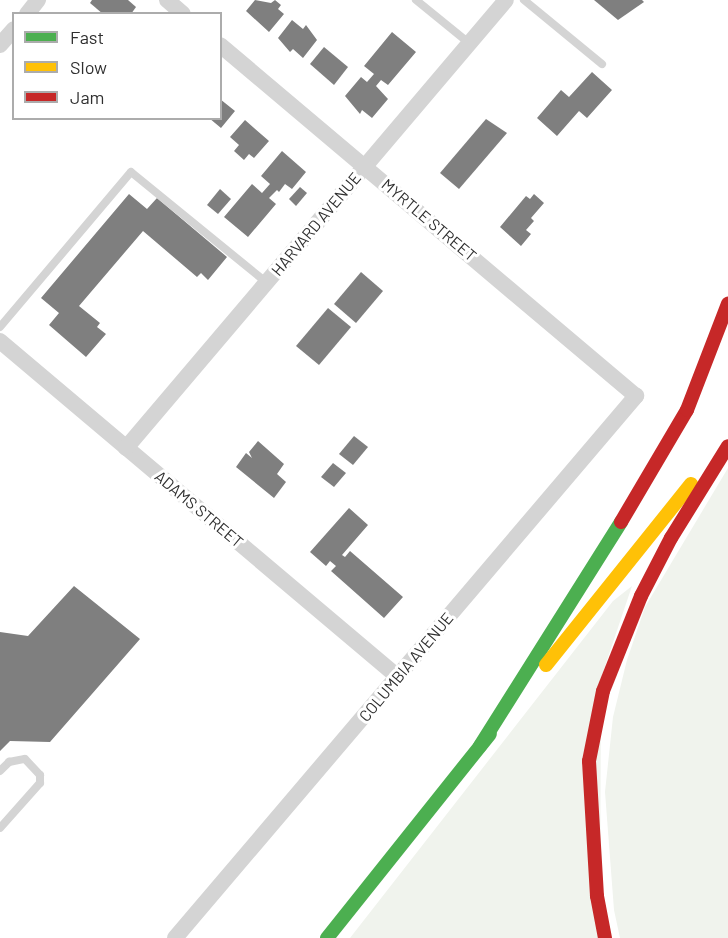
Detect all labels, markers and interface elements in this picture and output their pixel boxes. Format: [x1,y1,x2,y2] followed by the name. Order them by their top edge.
[12,12,222,120] legend
[70,26,104,48] text: Fast
[70,56,107,78] text: Slow
[70,86,104,108] text: Jam
[267,168,365,280] street label: HARVARD AVENUE
[378,175,480,265] street label: MYRTLE STREET
[151,467,247,551] street label: ADAMS STREET
[355,609,457,725] street label: COLUMBIA AVENUE

